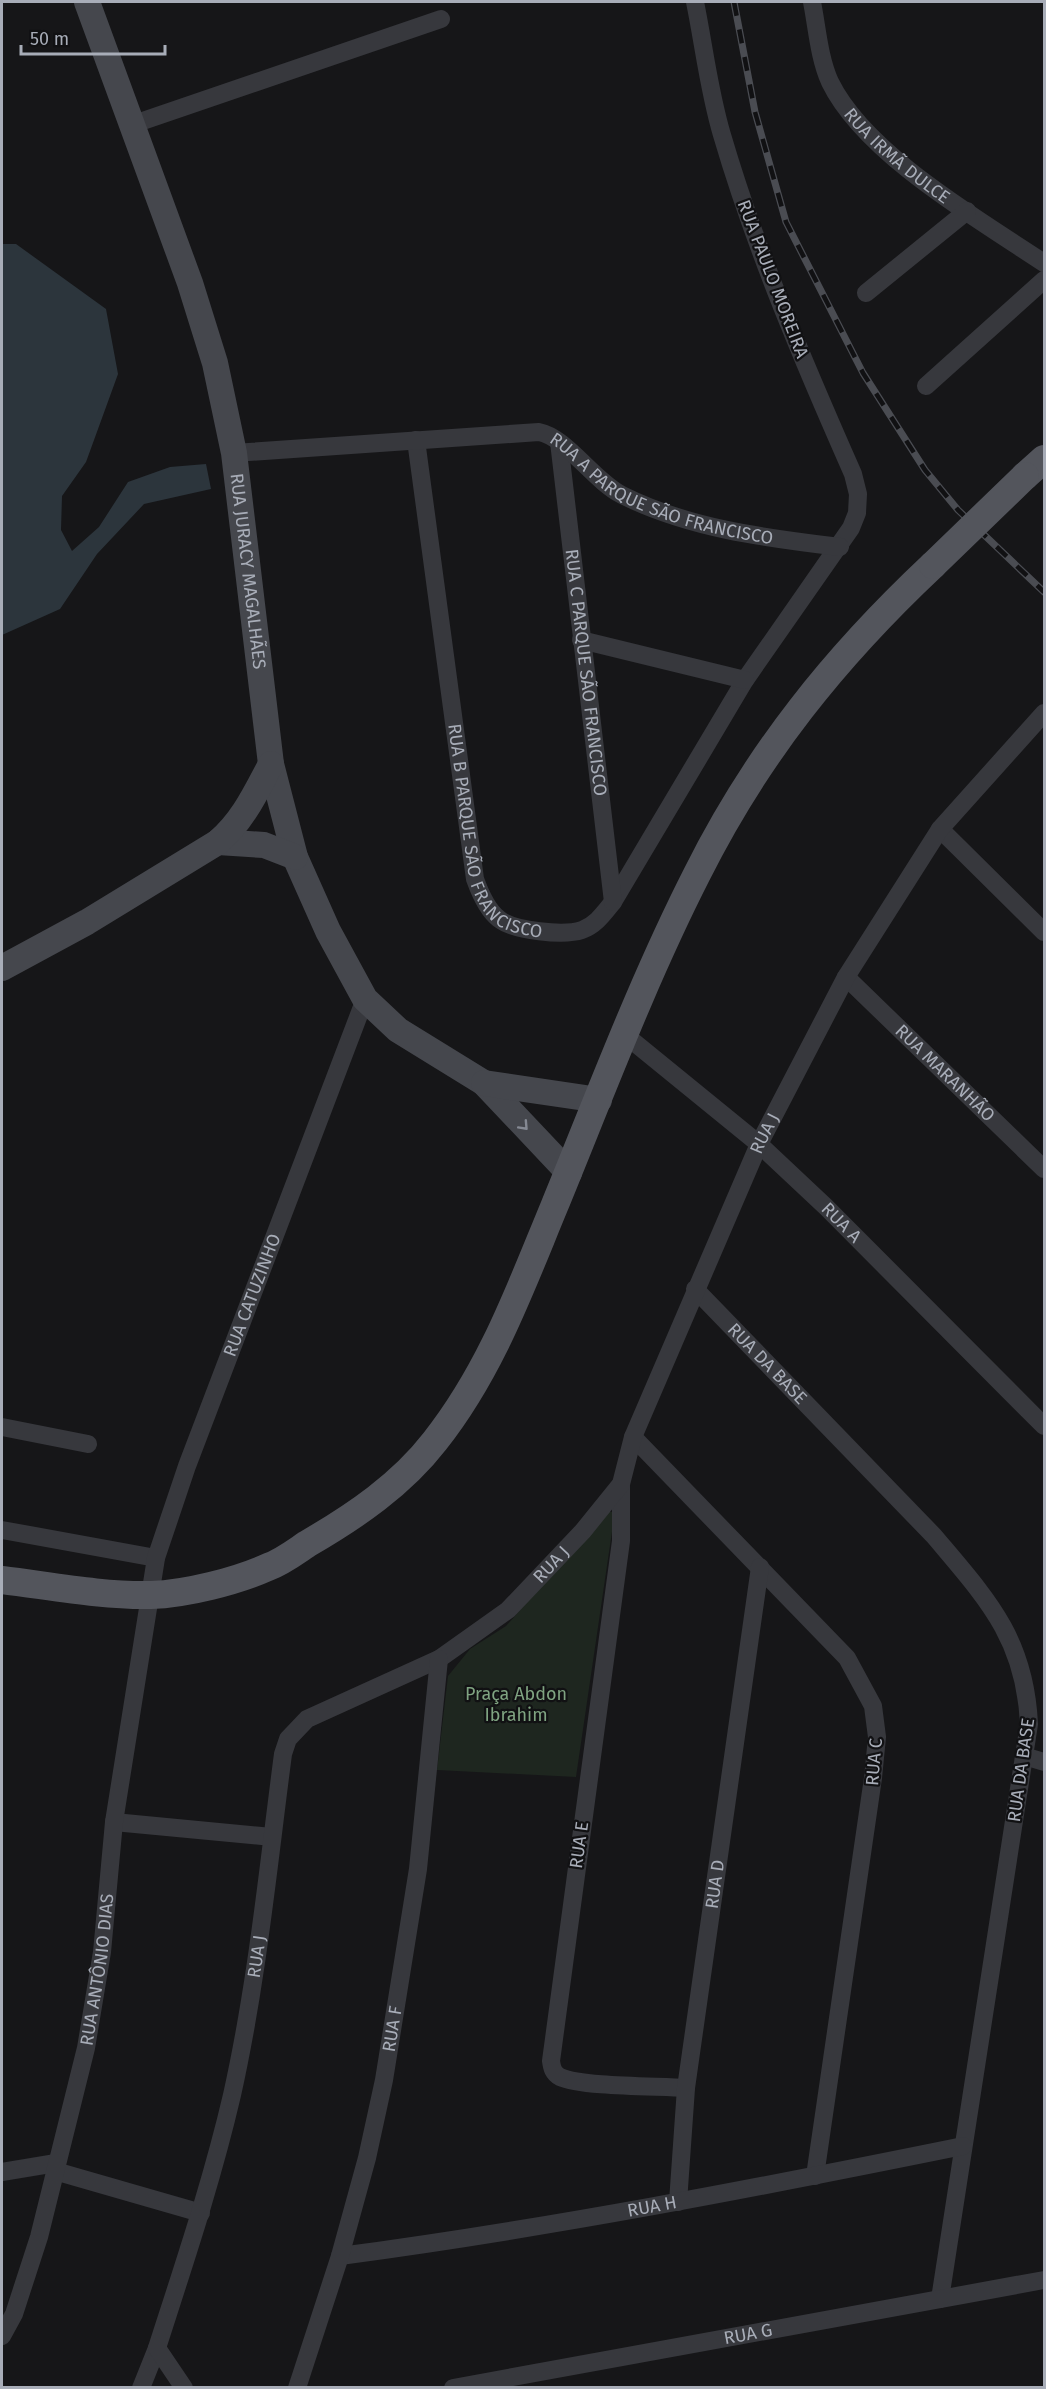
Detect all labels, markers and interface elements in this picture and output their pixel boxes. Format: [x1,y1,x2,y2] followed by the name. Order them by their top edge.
[21,18,165,56] scale bar
[30,28,69,50] text: 50 m
[839,103,954,208] street label: RUA IRMÃ DULCE
[733,197,814,362] street label: RUA PAULO MOREIRA
[546,428,775,549] street label: RUA A PARQUE SÃO FRANCISCO
[225,472,271,670] street label: RUA JURACY MAGALHÃES
[561,548,611,797] street label: RUA C PARQUE SÃO FRANCISCO
[443,722,544,943] street label: RUA B PARQUE SÃO FRANCISCO
[891,1020,1000,1126] street label: RUA MARANHÃO
[745,1109,784,1157] street label: RUA J
[517,1119,528,1130] one-way arrow
[817,1198,867,1248] street label: RUA A
[219,1230,286,1360] street label: RUA CATUZINHO
[723,1318,812,1409] street label: RUA DA BASE
[528,1541,574,1588] street label: RUA J
[465,1683,567,1726] park label: Praça Abdon Ibrahim
[1003,1717,1039,1823] street label: RUA DA BASE
[861,1737,887,1787] street label: RUA C
[565,1820,593,1870] street label: RUA E
[701,1858,729,1910] street label: RUA D
[76,1892,118,2047] street label: RUA ANTÔNIO DIAS
[243,1934,271,1979] street label: RUA J
[378,2004,407,2054] street label: RUA F
[626,2191,679,2222] street label: RUA H
[722,2319,774,2349] street label: RUA G

